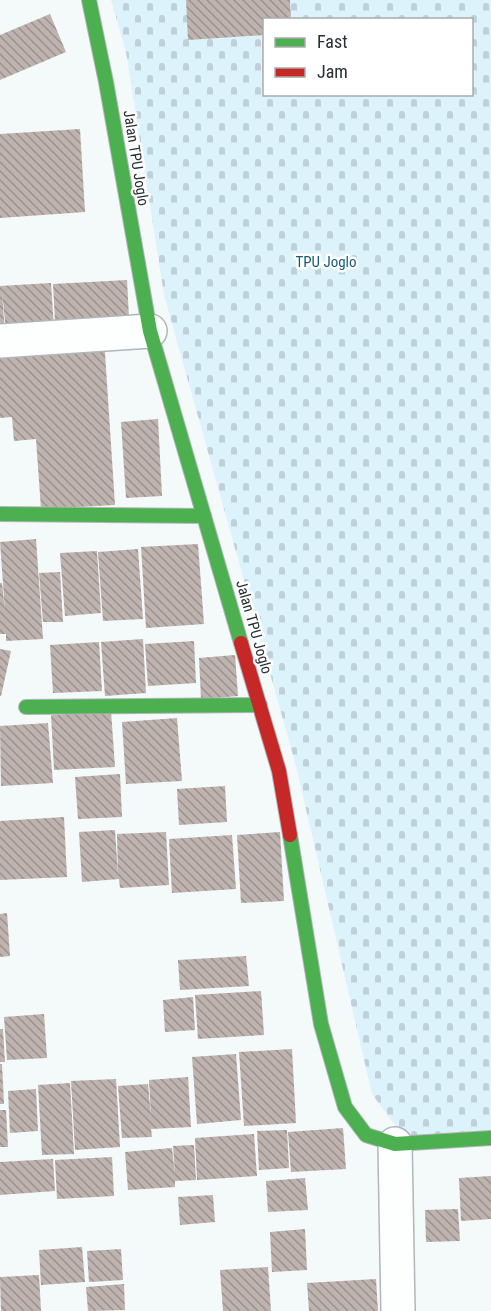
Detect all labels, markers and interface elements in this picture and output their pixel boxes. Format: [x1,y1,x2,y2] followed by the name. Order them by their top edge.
[263,18,473,96] legend
[317,31,348,52] text: Fast
[317,61,348,82] text: Jam
[120,109,152,207] street label: Jalan TPU Joglo
[295,253,357,271] park label: TPU Joglo
[232,578,276,676] street label: Jalan TPU Joglo

